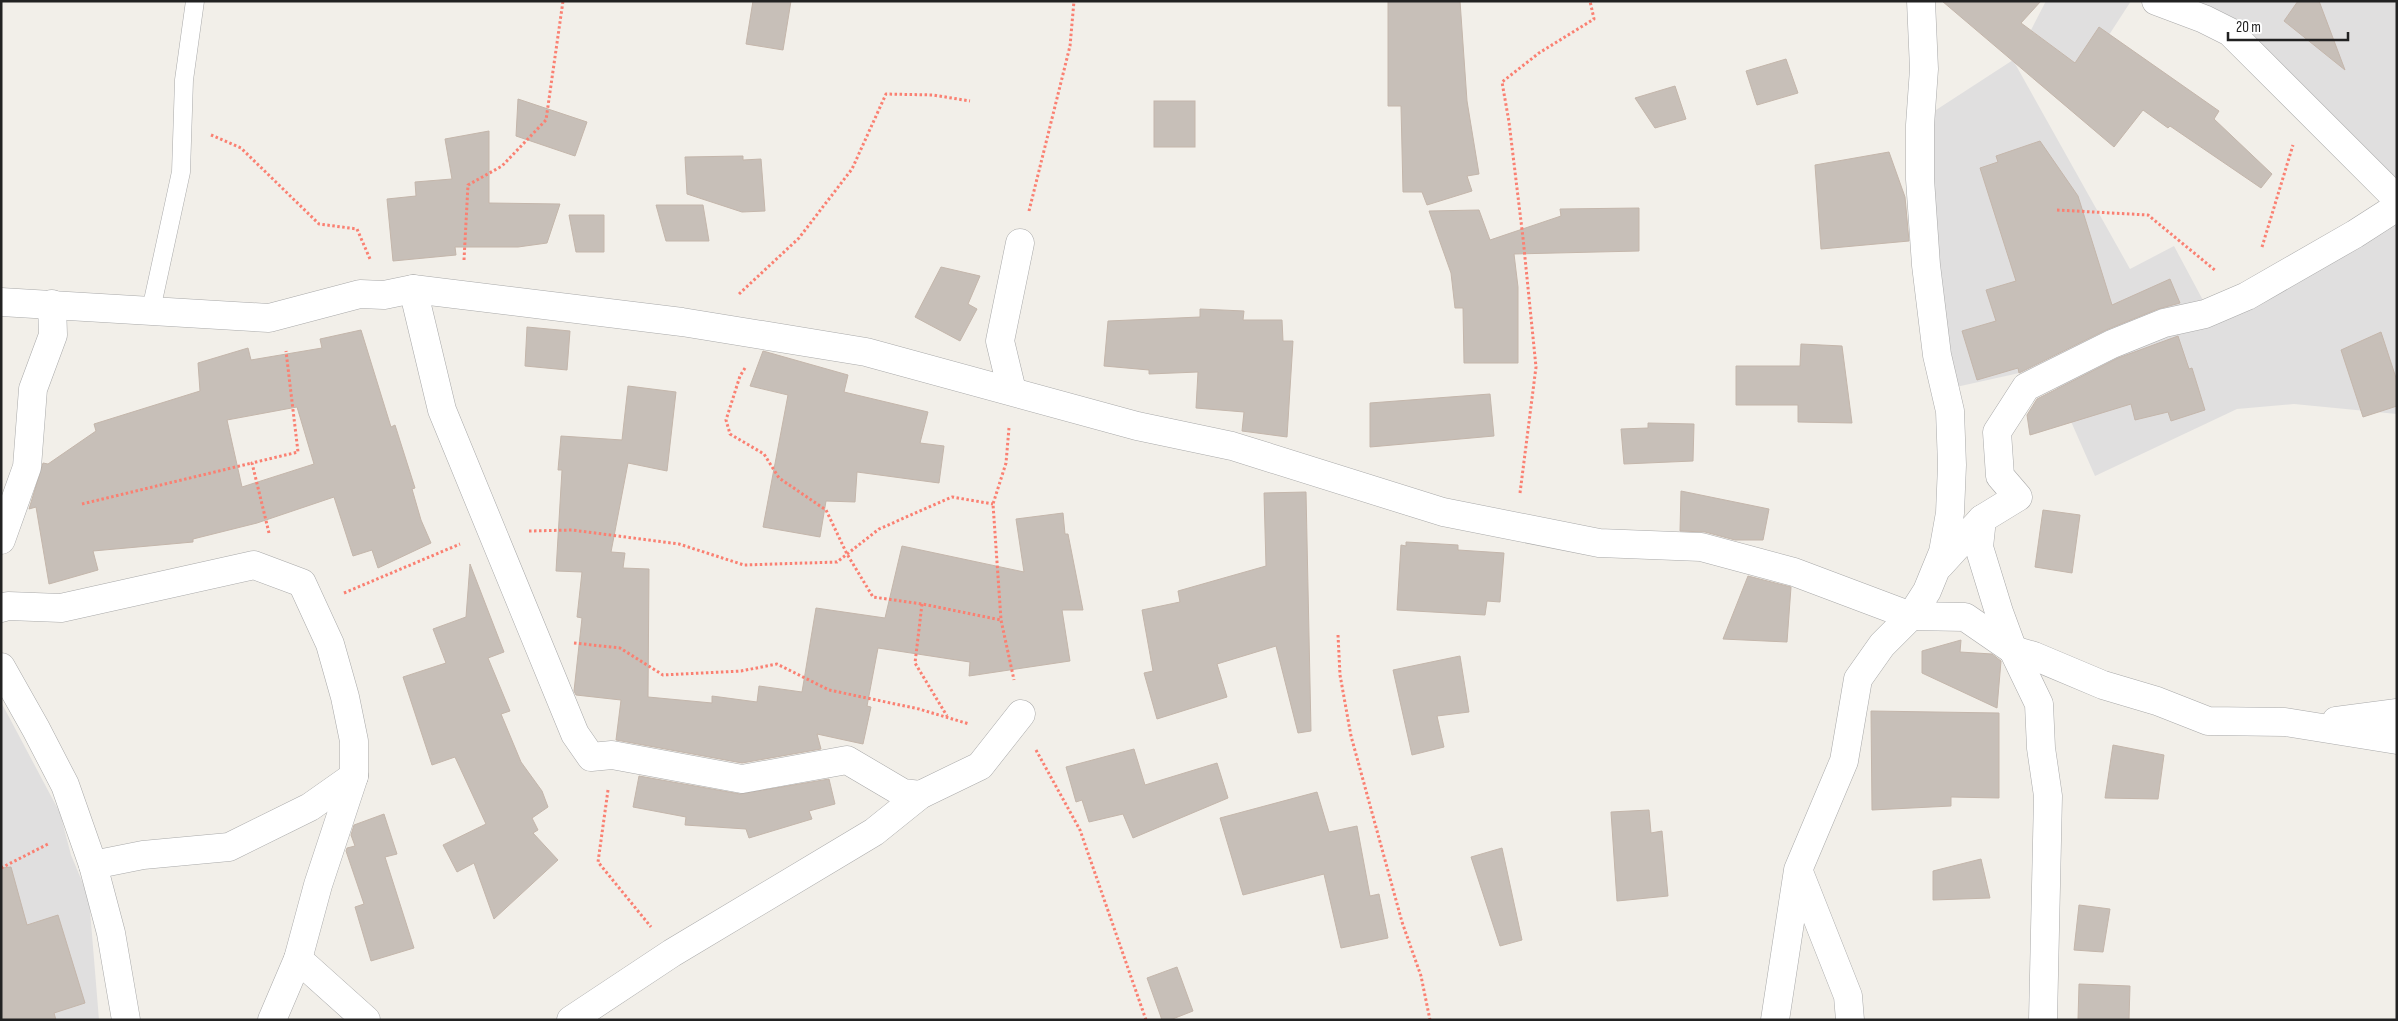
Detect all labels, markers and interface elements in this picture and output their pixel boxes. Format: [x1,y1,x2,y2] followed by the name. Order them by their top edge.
[2228,10,2348,42] scale bar
[2236,18,2261,37] text: 20 m

